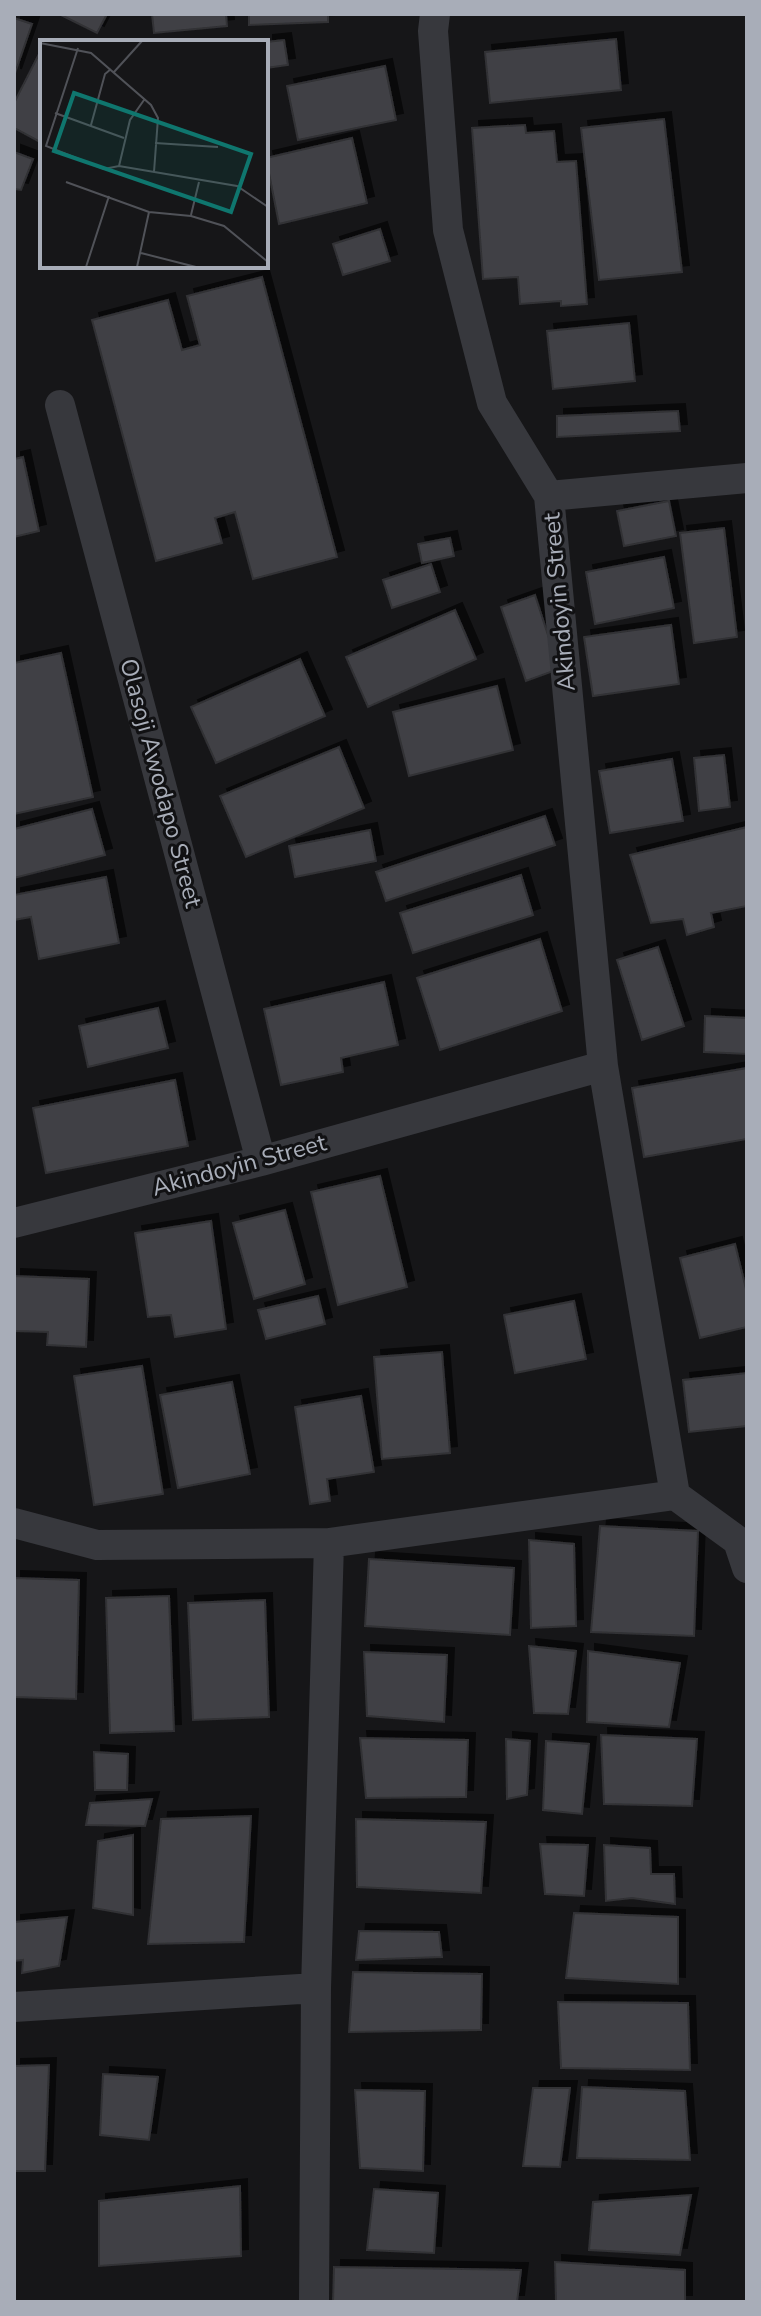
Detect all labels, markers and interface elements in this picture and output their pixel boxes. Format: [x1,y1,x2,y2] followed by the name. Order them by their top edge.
[40,40,268,268] inset map
[535,511,583,693] street label: Akindoyin Street
[112,655,210,912] street label: Olasoji Awodapo Street
[148,1126,330,1204] street label: Akindoyin Street

